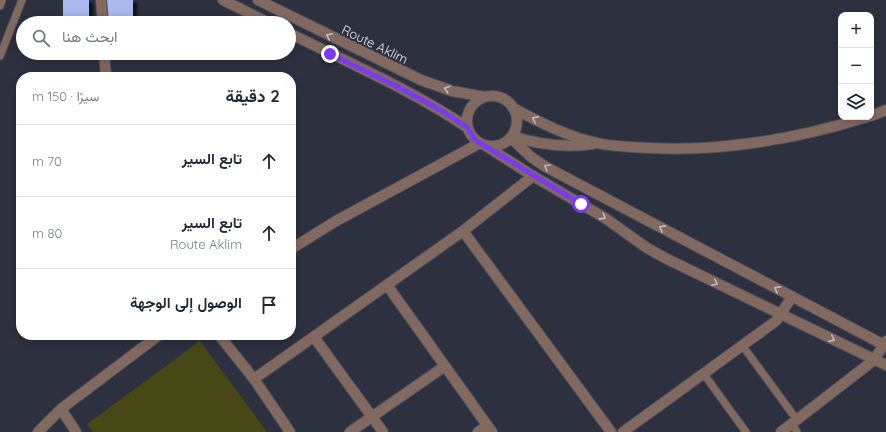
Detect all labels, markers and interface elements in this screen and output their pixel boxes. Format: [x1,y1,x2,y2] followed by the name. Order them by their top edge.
[838,12,874,120] map controls
[838,12,874,48] button: +
[16,16,296,60] search box
[339,21,411,67] street label: Route Aklim
[30,27,52,49] icon: search
[62,27,118,46] text: ابحث هنا
[326,33,334,40] one-way arrow
[321,45,339,63] route end
[838,48,874,84] button: −
[838,84,874,120] button: layers
[225,85,280,106] text: 2 دقيقة
[444,85,451,94] one-way arrow
[32,88,99,104] text: سيرًا · 150 m
[531,116,539,124] one-way arrow
[182,149,242,168] text: تابع السير
[258,150,280,172] icon: ahead
[32,153,62,169] text: 70 m
[544,165,551,172] one-way arrow
[572,195,590,213] route start
[182,213,242,232] text: تابع السير
[599,213,606,220] one-way arrow
[258,222,280,244] icon: ahead
[32,225,62,241] text: 80 m
[659,226,666,233] one-way arrow
[170,236,242,252] text: Route Aklim
[710,278,718,286] one-way arrow
[774,286,781,294] one-way arrow
[130,293,242,312] text: الوصول إلى الوجهة
[258,294,280,316] icon: arrive
[828,334,835,342] one-way arrow

